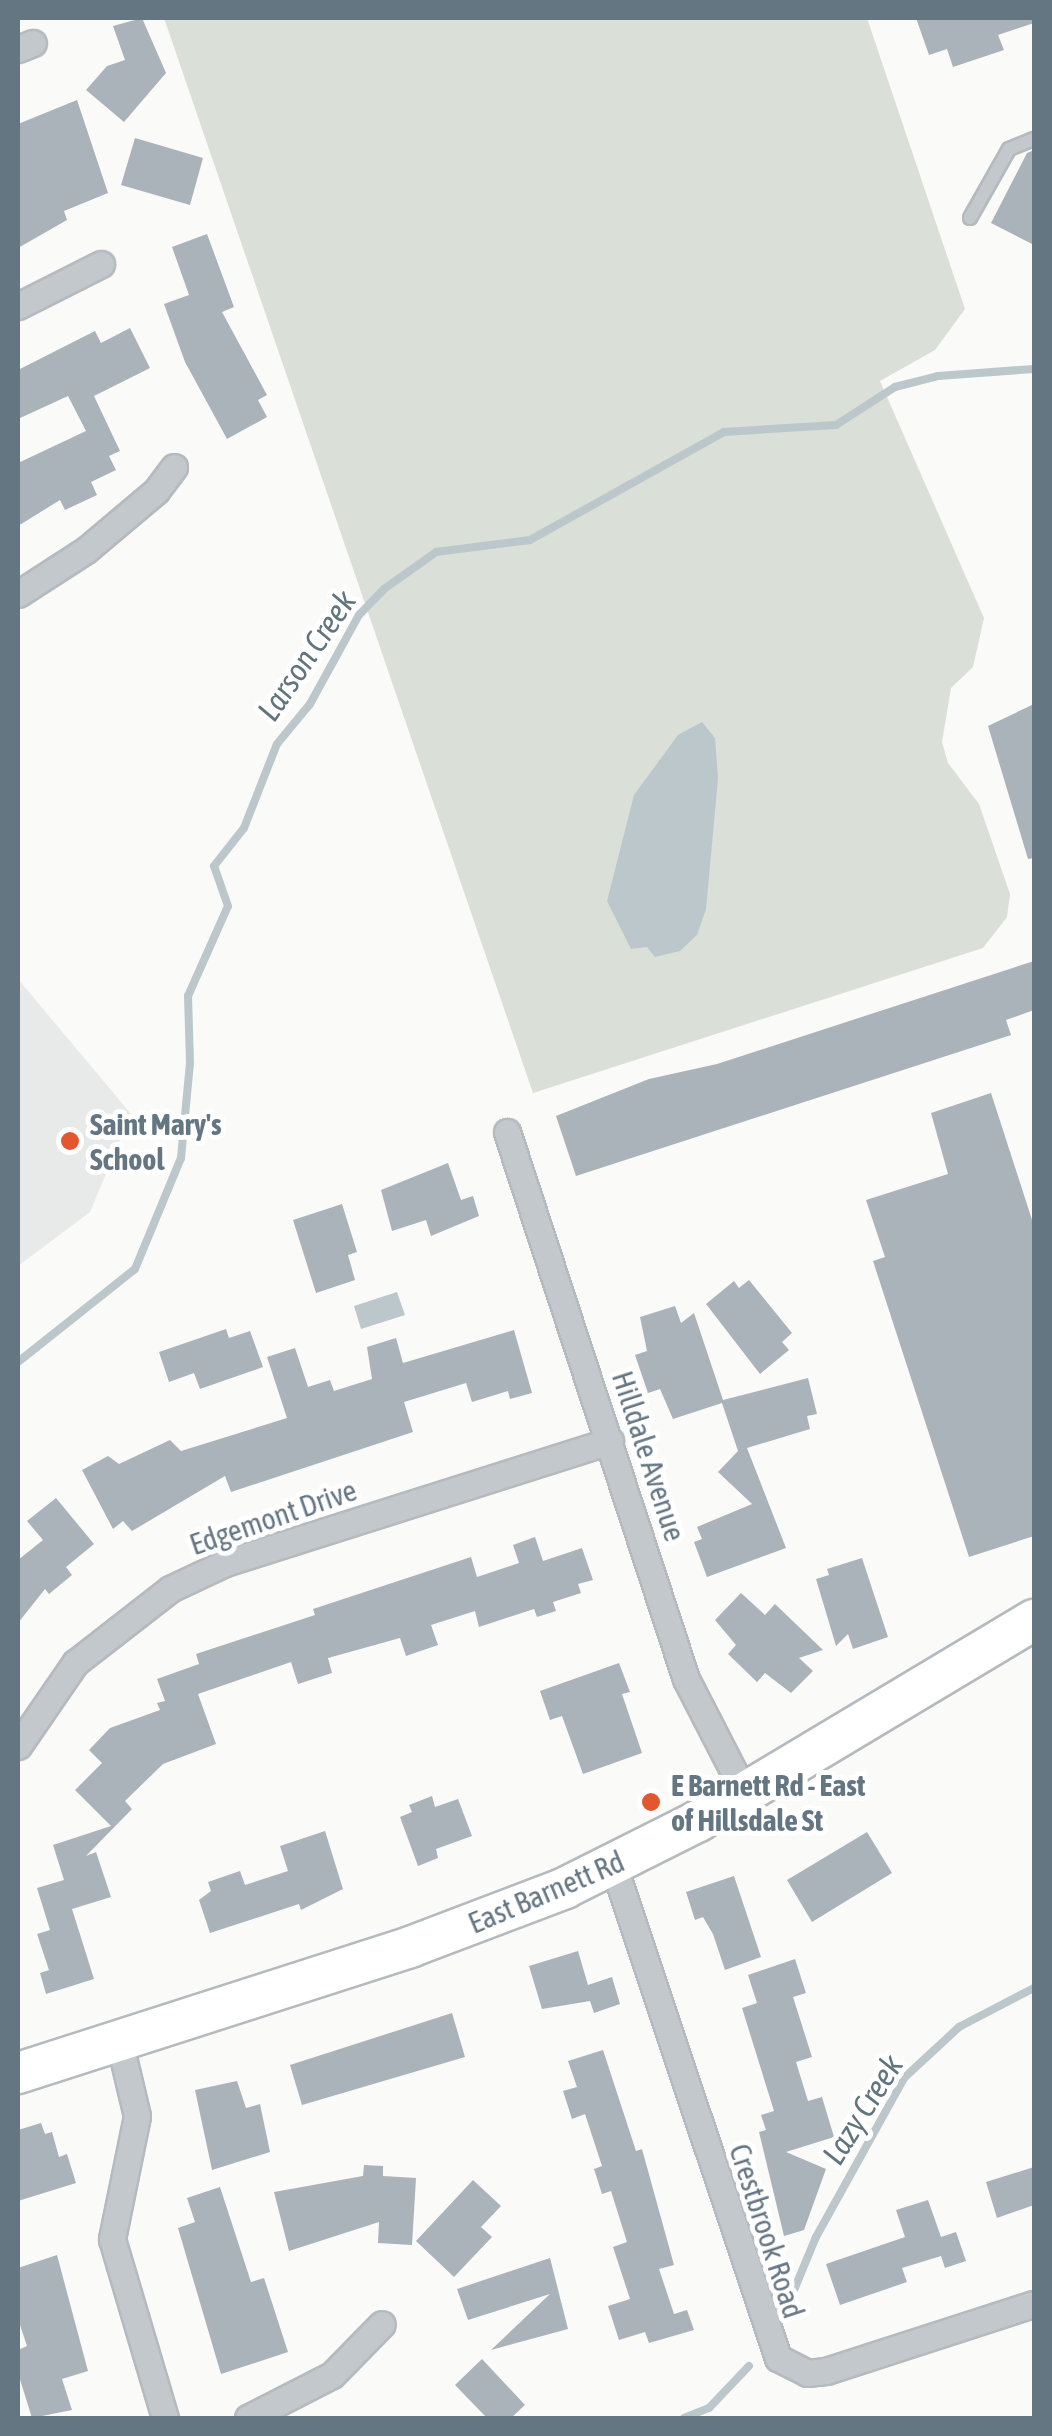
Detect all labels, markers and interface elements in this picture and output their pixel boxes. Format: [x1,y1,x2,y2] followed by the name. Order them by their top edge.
[250,584,364,728] water label: Larson Creek
[90,1106,222,1176] place label: Saint Mary's School
[59,1130,81,1152] marker: Saint Mary's School
[605,1366,693,1546] street label: Hilldale Avenue
[185,1472,361,1562] street label: Edgemont Drive
[671,1767,865,1838] place label: E Barnett Rd - East of Hillsdale St
[640,1791,662,1813] marker: E Barnett Rd - East of Hillsdale St
[463,1843,629,1941] street label: East Barnett Rd
[814,2048,912,2172] water label: Lazy Creek
[722,2139,812,2323] street label: Crestbrook Road

